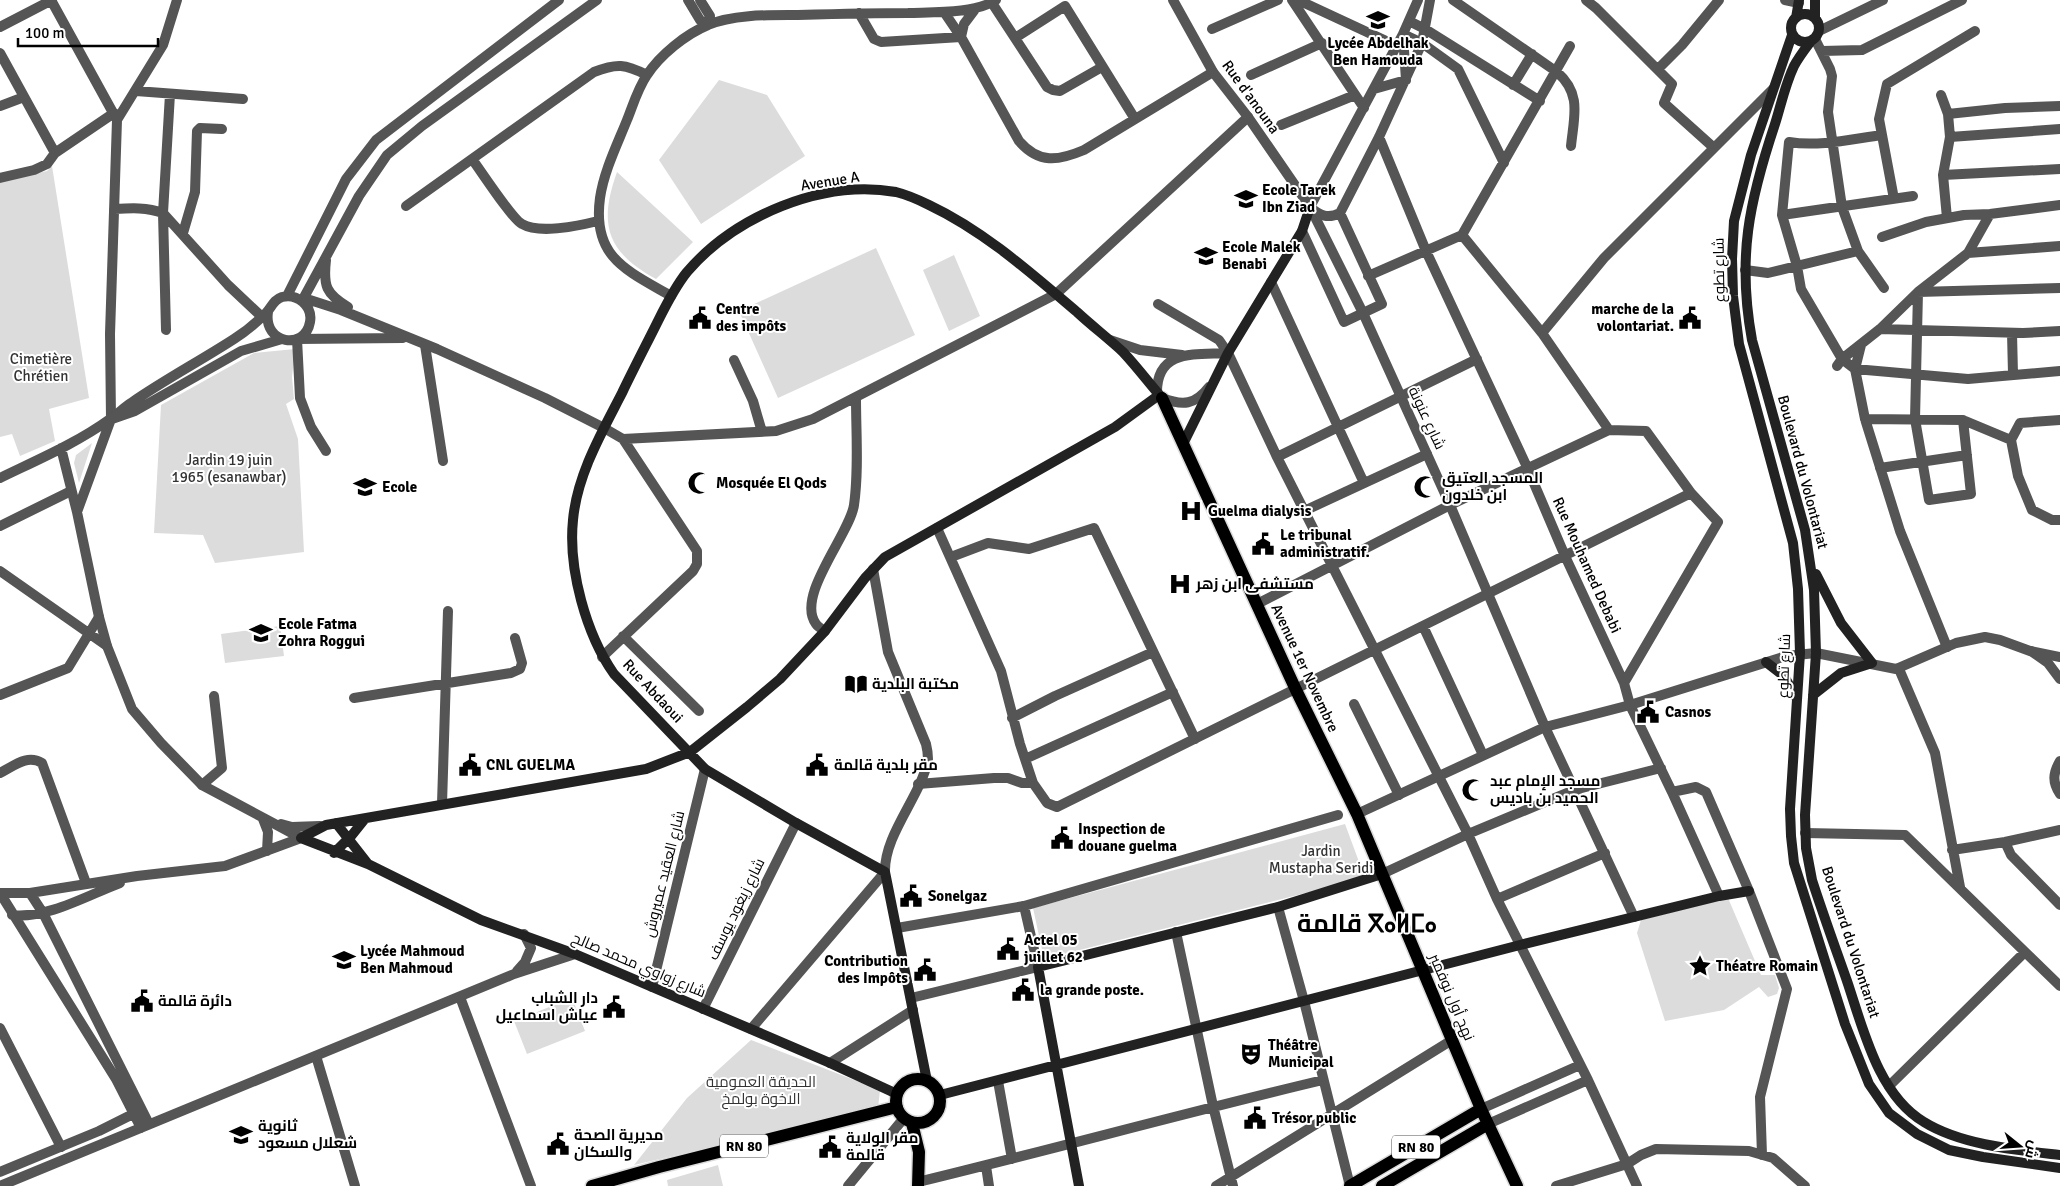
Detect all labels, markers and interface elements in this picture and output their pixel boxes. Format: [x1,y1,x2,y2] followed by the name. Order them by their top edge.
[1365,7,1391,33] school or university icon: Lycée Abdelhak Ben Hamouda
[18,15,158,47] scale bar
[25,24,65,42] text: 100 m
[1327,34,1429,69] place label: Lycée Abdelhak Ben Hamouda
[1218,57,1284,137] street label: Rue d'anouna
[799,167,861,195] street label: Avenue A
[1262,181,1336,216] place label: Ecole Tarek Ibn Ziad
[1233,186,1259,212] school or university icon: Ecole Tarek Ibn Ziad
[1222,238,1301,273] place label: Ecole Malek Benabi
[1709,238,1731,302] street label: شارع تطوع
[1193,243,1219,269] school or university icon: Ecole Malek Benabi
[716,300,787,335] place label: Centre des impôts
[1591,300,1674,335] place label: marche de la volontariat.
[687,305,713,331] public building icon: Centre des impôts
[1677,305,1703,331] public building icon: marche de la volontariat.
[10,350,72,385] park label: Cimetière Chrétien
[1403,384,1449,453] street label: شارع عنونة
[1774,393,1832,551] street label: Boulevard du Volontariat
[172,451,286,486] park label: Jardin 19 juin 1965 (esanawbar)
[1442,469,1543,504] place label: المسجد العتيق ابن خلدون
[686,470,712,496] mosque icon: Mosquée El Qods
[352,474,378,500] school or university icon: Ecole
[716,474,827,492] place label: Mosquée El Qods
[1412,474,1438,500] mosque icon: المسجد العتيق ابن خلدون
[382,478,417,496] place label: Ecole
[1549,494,1625,636] street label: Rue Mouhamed Debabi
[1178,498,1204,524] hospital icon: Guelma dialysis
[1208,502,1312,520] place label: Guelma dialysis
[1280,526,1370,561] place label: Le tribunal administratif.
[1250,531,1276,557] public building icon: Le tribunal administratif.
[1167,571,1193,597] hospital icon: مستشفى ابن زهر
[1195,575,1314,593] place label: مستشفى ابن زهر
[1267,601,1343,735] street label: Avenue 1er Novembre
[278,615,365,650] place label: Ecole Fatma Zohra Roggui
[248,620,274,646] school or university icon: Ecole Fatma Zohra Roggui
[1774,633,1796,699] street label: شارع تطوع
[619,656,687,726] street label: Rue Abdaoui
[843,671,869,697] library icon: مكتبة البلدية
[872,675,959,693] place label: مكتبة البلدية
[1635,699,1661,725] public building icon: Casnos
[1665,703,1711,721] place label: Casnos
[457,752,483,778] public building icon: CNL GUELMA
[804,752,830,778] public building icon: مقر بلدية قالمة
[486,756,576,774] place label: CNL GUELMA
[834,756,938,774] place label: مقر بلدية قالمة
[1490,772,1600,807] place label: مسجد الإمام عبد الحميد بن باديس
[1460,777,1486,803] mosque icon: مسجد الإمام عبد الحميد بن باديس
[640,809,690,940] street label: شارع العقيد عميروش
[1078,820,1177,855] place label: Inspection de douane guelma
[1049,825,1075,851] public building icon: Inspection de douane guelma
[1269,842,1373,877] park label: Jardin Mustapha Seridi
[704,855,770,964] street label: شارع زيغود يوسف
[1818,864,1884,1020] street label: Boulevard du Volontariat
[898,883,924,909] public building icon: Sonelgaz
[928,887,987,905] place label: Sonelgaz
[1297,908,1437,939] district label: قالمة ⴳⴰⵍⵎⴰ
[568,929,709,1004] street label: شارع زواوي محمد صالح
[1024,931,1083,966] place label: Actel 05 juillet 62
[995,936,1021,962] public building icon: Actel 05 juillet 62
[360,942,465,977] place label: Lycée Mahmoud Ben Mahmoud
[331,947,357,973] school or university icon: Lycée Mahmoud Ben Mahmoud
[1423,949,1479,1044] street label: نهج أول نوفمبر
[824,952,908,987] place label: Contribution des Impôts
[1687,953,1713,979] place icon: Théatre Romain
[912,957,938,983] public building icon: Contribution des Impôts
[1716,957,1818,975] place label: Théatre Romain
[1010,977,1036,1003] public building icon: la grande poste.
[1040,981,1144,999] place label: la grande poste.
[129,988,155,1014] public building icon: دائرة قالمة
[496,989,598,1024] place label: دار الشباب عياش اسماعيل
[158,992,232,1010] place label: دائرة قالمة
[601,994,627,1020] public building icon: دار الشباب عياش اسماعيل
[1268,1036,1334,1071] place label: Théâtre Municipal
[1238,1041,1264,1067] theatre icon: Théâtre Municipal
[706,1073,816,1110] park label: الحديقة العمومية الاخوة بولمخ
[1242,1105,1268,1131] public building icon: Trésor public
[1272,1109,1356,1127] place label: Trésor public
[258,1117,357,1152] place label: ثانوية شعلال مسعود
[1995,1121,2045,1171] north arrow
[228,1122,254,1148] school or university icon: ثانوية شعلال مسعود
[574,1126,663,1161] place label: مديرية الصحة والسكان
[846,1129,918,1164] place label: مقر الولاية قالمة
[545,1131,571,1157] public building icon: مديرية الصحة والسكان
[720,1134,768,1158] road number: RN 80
[817,1134,843,1160] public building icon: مقر الولاية قالمة
[1392,1136,1440,1158] road number: RN 80
[2021,1139,2043,1161] text: ش

